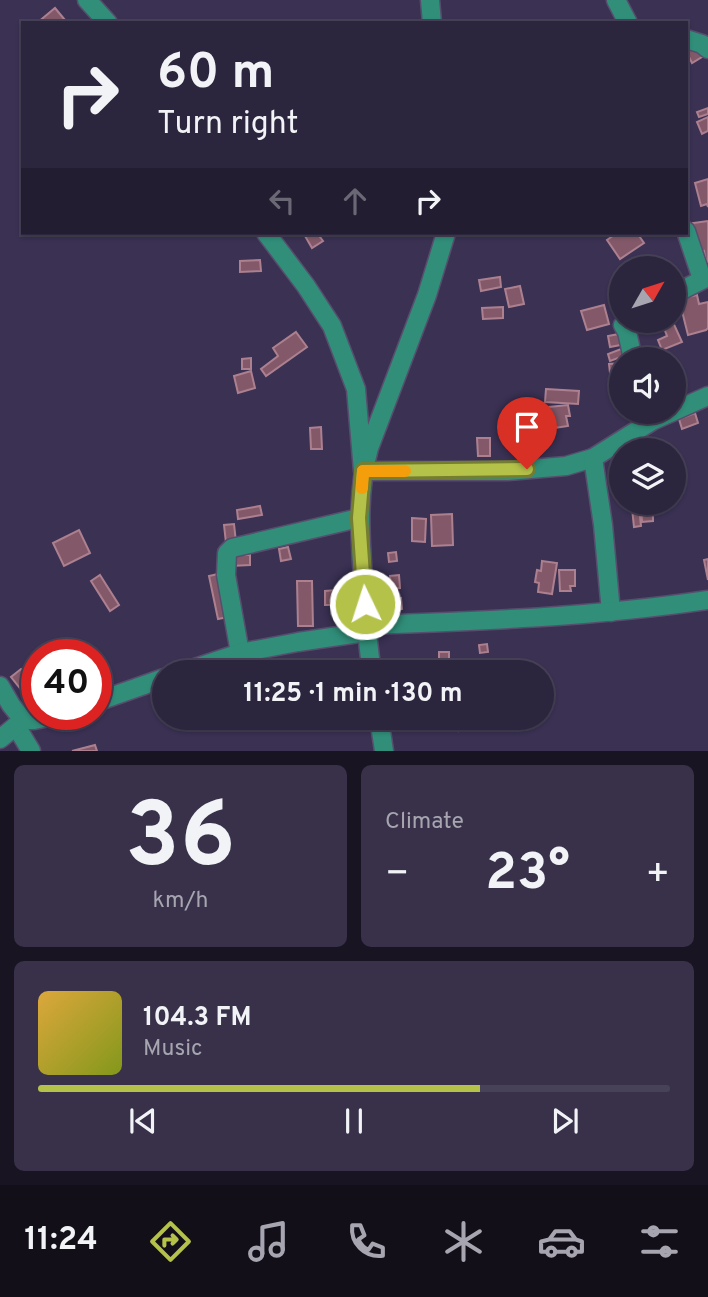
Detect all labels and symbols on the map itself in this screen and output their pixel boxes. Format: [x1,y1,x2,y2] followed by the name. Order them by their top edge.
[609,256,686,332] north arrow
[497,397,557,469] pin
[328,567,402,641] position arrow
[21,639,112,730] speed limit sign: 40

